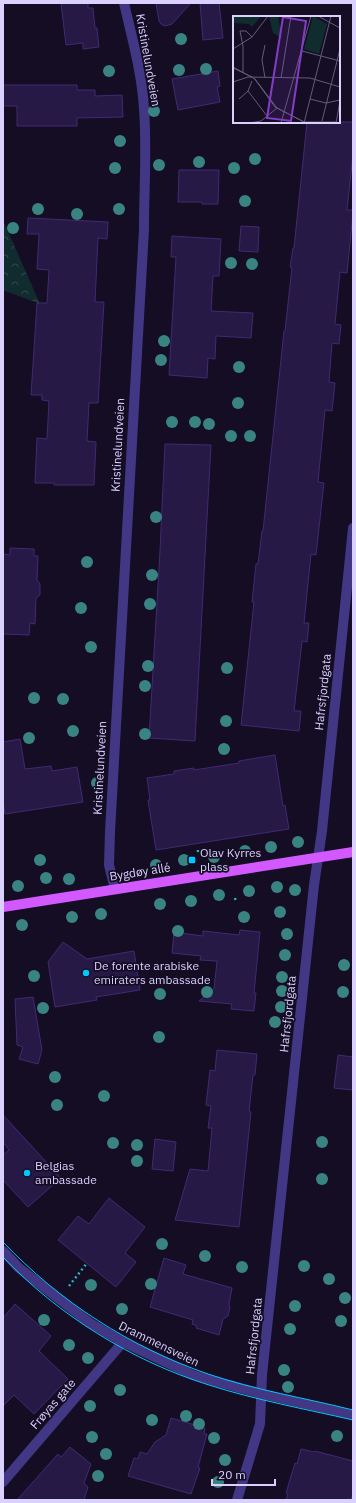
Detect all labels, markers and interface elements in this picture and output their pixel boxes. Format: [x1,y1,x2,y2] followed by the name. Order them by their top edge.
[133,12,164,107] street label: Kristinelundveien
[233,16,340,123] inset map
[108,398,127,492] street label: Kristinelundveien
[311,652,334,731] street label: Hafrsfjordgata
[90,721,109,815] street label: Kristinelundveien
[200,845,262,874] place label: Olav Kyrres plass
[187,855,197,865] marker: Olav Kyrres plass
[108,859,172,884] street label: Bygdøy allé
[94,958,211,987] place label: De forente arabiske emiraters ambassade
[81,968,91,978] marker: De forente arabiske emiraters ambassade
[276,974,299,1053] street label: Hafrsfjordgata
[35,1158,97,1187] place label: Belgias ambassade
[22,1168,32,1178] marker: Belgias ambassade
[242,1296,265,1375] street label: Hafrsfjordgata
[117,1318,202,1370] street label: Drammensveien
[27,1375,79,1432] street label: Frøyas gate
[212,1461,275,1487] scale bar
[218,1467,246,1482] text: 20 m

